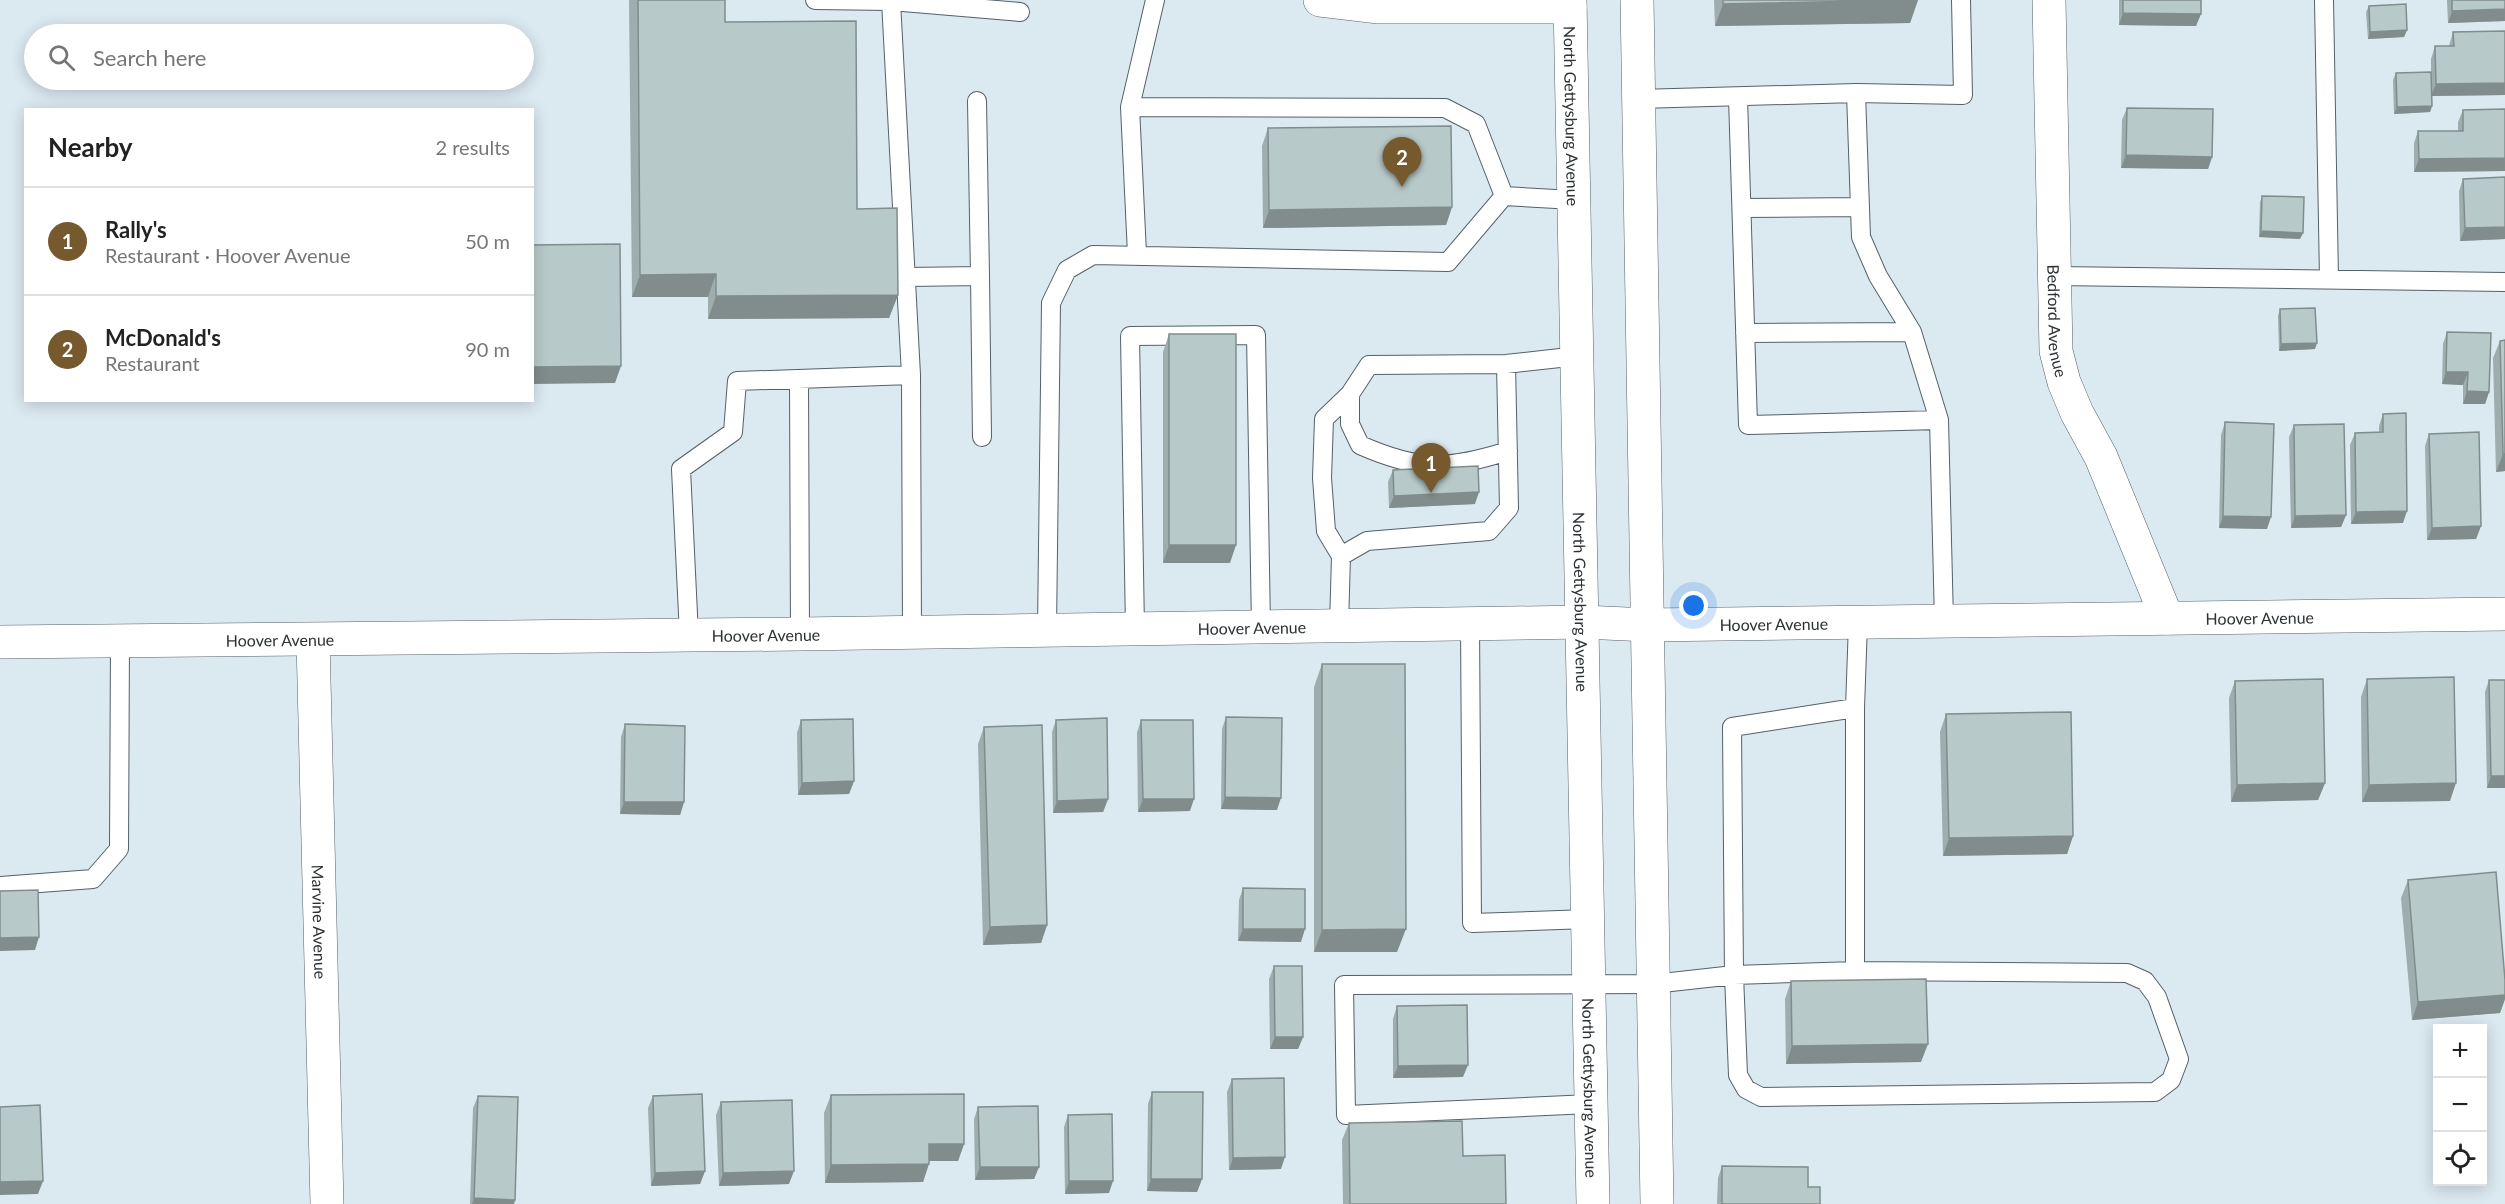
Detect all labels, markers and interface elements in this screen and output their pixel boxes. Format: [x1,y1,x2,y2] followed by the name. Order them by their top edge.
[24,24,534,90] search box
[1561,26,1583,206] street label: North Gettysburg Avenue
[45,41,78,74] icon: search
[93,44,206,71] text: Search here
[48,131,133,163] text: Nearby
[435,135,510,159] text: 2 results
[1382,138,1422,187] pin: 2
[105,216,167,243] text: Rally's
[62,229,73,253] text: 1
[465,229,510,253] text: 50 m
[105,243,351,267] text: Restaurant · Hoover Avenue
[2045,264,2072,379] street label: Bedford Avenue
[105,324,221,351] text: McDonald's
[62,337,73,361] text: 2
[465,337,510,361] text: 90 m
[105,351,200,375] text: Restaurant
[1412,444,1450,493] pin: 1
[1570,512,1593,692] street label: North Gettysburg Avenue
[1679,591,1708,620] your location
[2205,607,2314,627] street label: Hoover Avenue
[1719,613,1828,634] street label: Hoover Avenue
[1198,617,1306,637] street label: Hoover Avenue
[712,624,820,644] street label: Hoover Avenue
[226,629,334,649] street label: Hoover Avenue
[309,864,331,979] street label: Marvine Avenue
[1580,998,1602,1178] street label: North Gettysburg Avenue
[2433,1024,2487,1186] map controls
[2433,1024,2487,1078] button: +
[2433,1078,2487,1132] button: −
[2433,1132,2487,1186] button: locate

